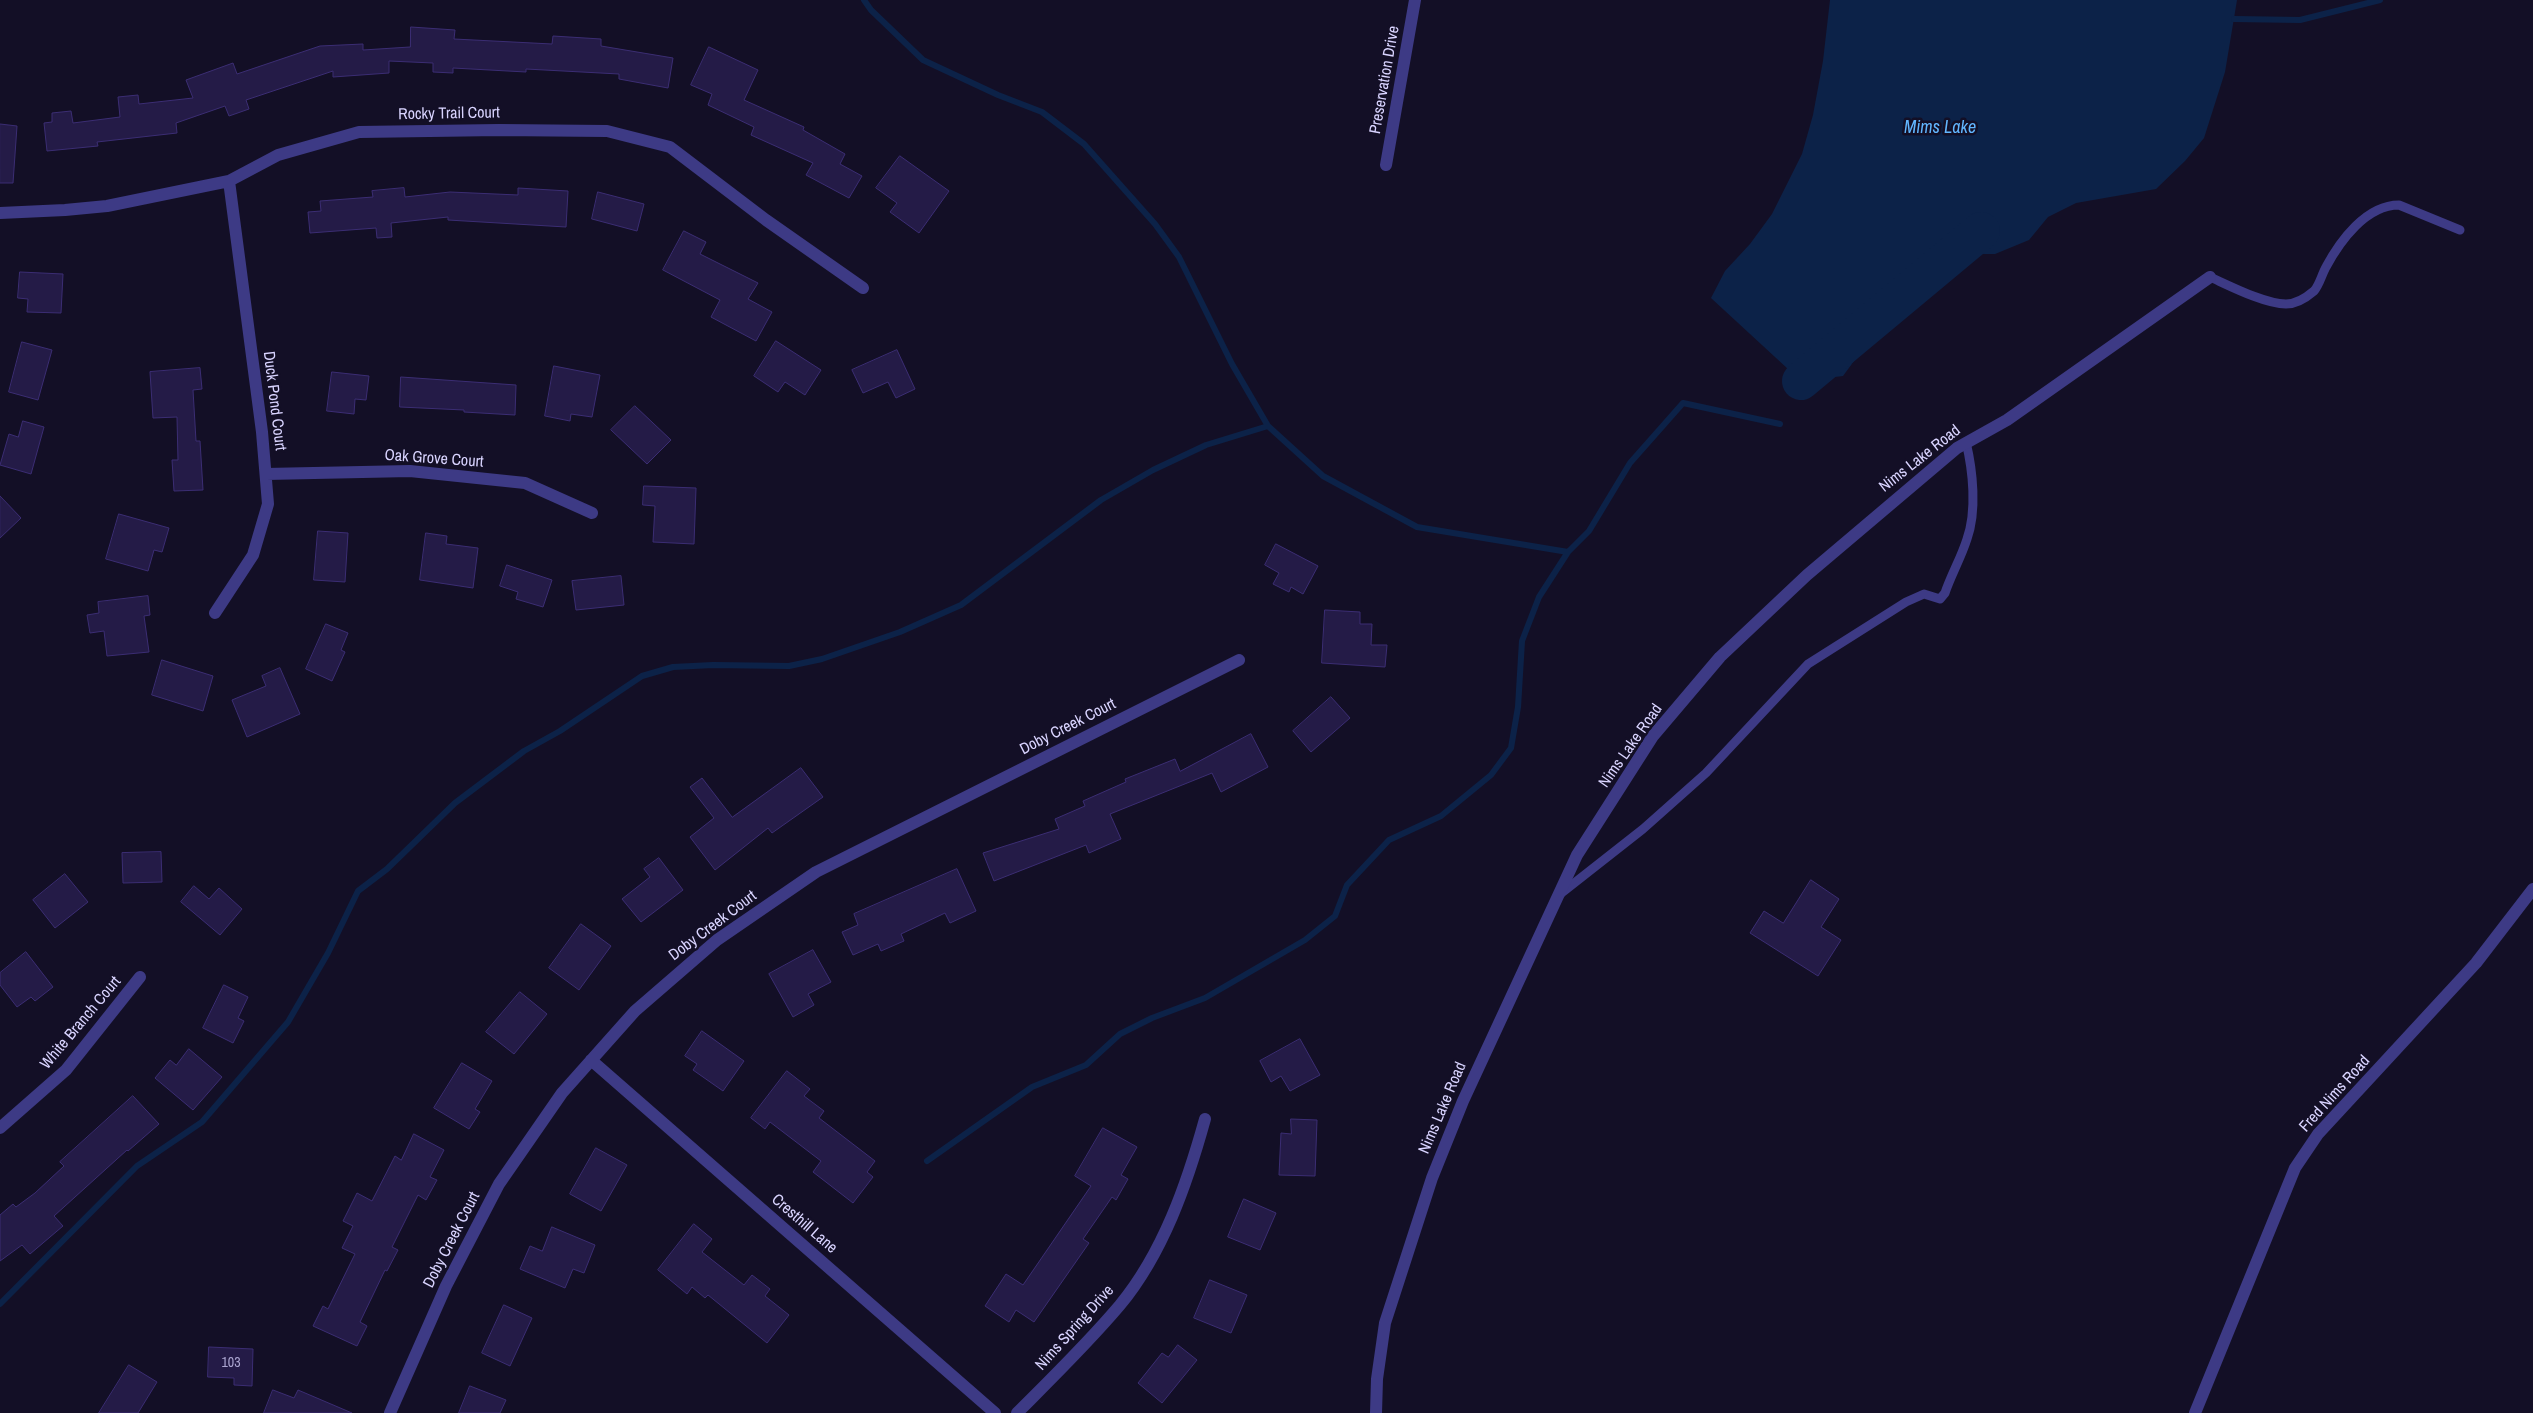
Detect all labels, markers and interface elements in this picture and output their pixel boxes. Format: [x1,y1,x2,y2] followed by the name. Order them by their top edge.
[1366,24,1404,136] street label: Preservation Drive
[398,104,500,124] street label: Rocky Trail Court
[1904,117,1976,139] water label: Mims Lake
[258,350,290,452] street label: Duck Pond Court
[1876,421,1964,497] street label: Nims Lake Road
[384,446,484,472] street label: Oak Grove Court
[1017,695,1119,759] street label: Doby Creek Court
[1595,700,1667,792] street label: Nims Lake Road
[665,887,761,965] street label: Doby Creek Court
[37,973,125,1073] street label: White Branch Court
[2296,1052,2374,1136] street label: Fred Nims Road
[1415,1059,1471,1157] street label: Nims Lake Road
[420,1189,484,1291] street label: Doby Creek Court
[767,1190,841,1258] street label: Cresthill Lane
[1032,1281,1118,1375] street label: Nims Spring Drive
[221,1355,241,1371] house number: 103

